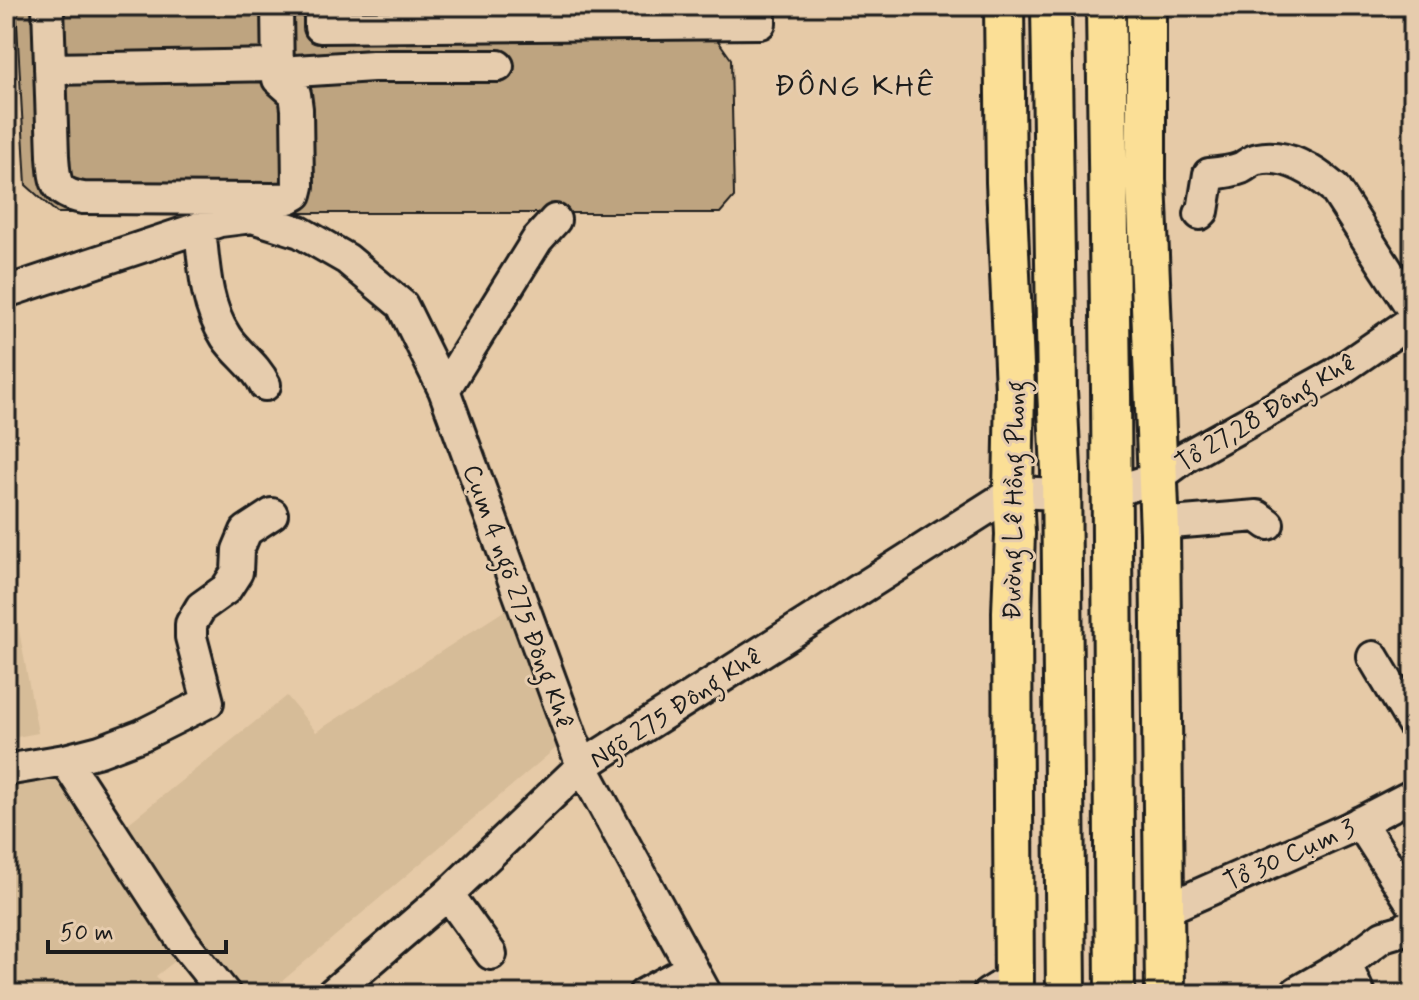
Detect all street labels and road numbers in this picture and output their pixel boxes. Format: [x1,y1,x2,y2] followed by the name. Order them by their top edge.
[1170,346,1364,484] street label: Tổ 27,28 Đông Khê
[996,380,1037,620] street label: Đường Lê Hồng Phong
[451,460,581,734] street label: Cụm 4 ngõ 275 Đông Khê
[583,640,770,780] street label: Ngõ 275 Đông Khê
[1219,812,1361,900] street label: Tổ 30 Cụm 3

